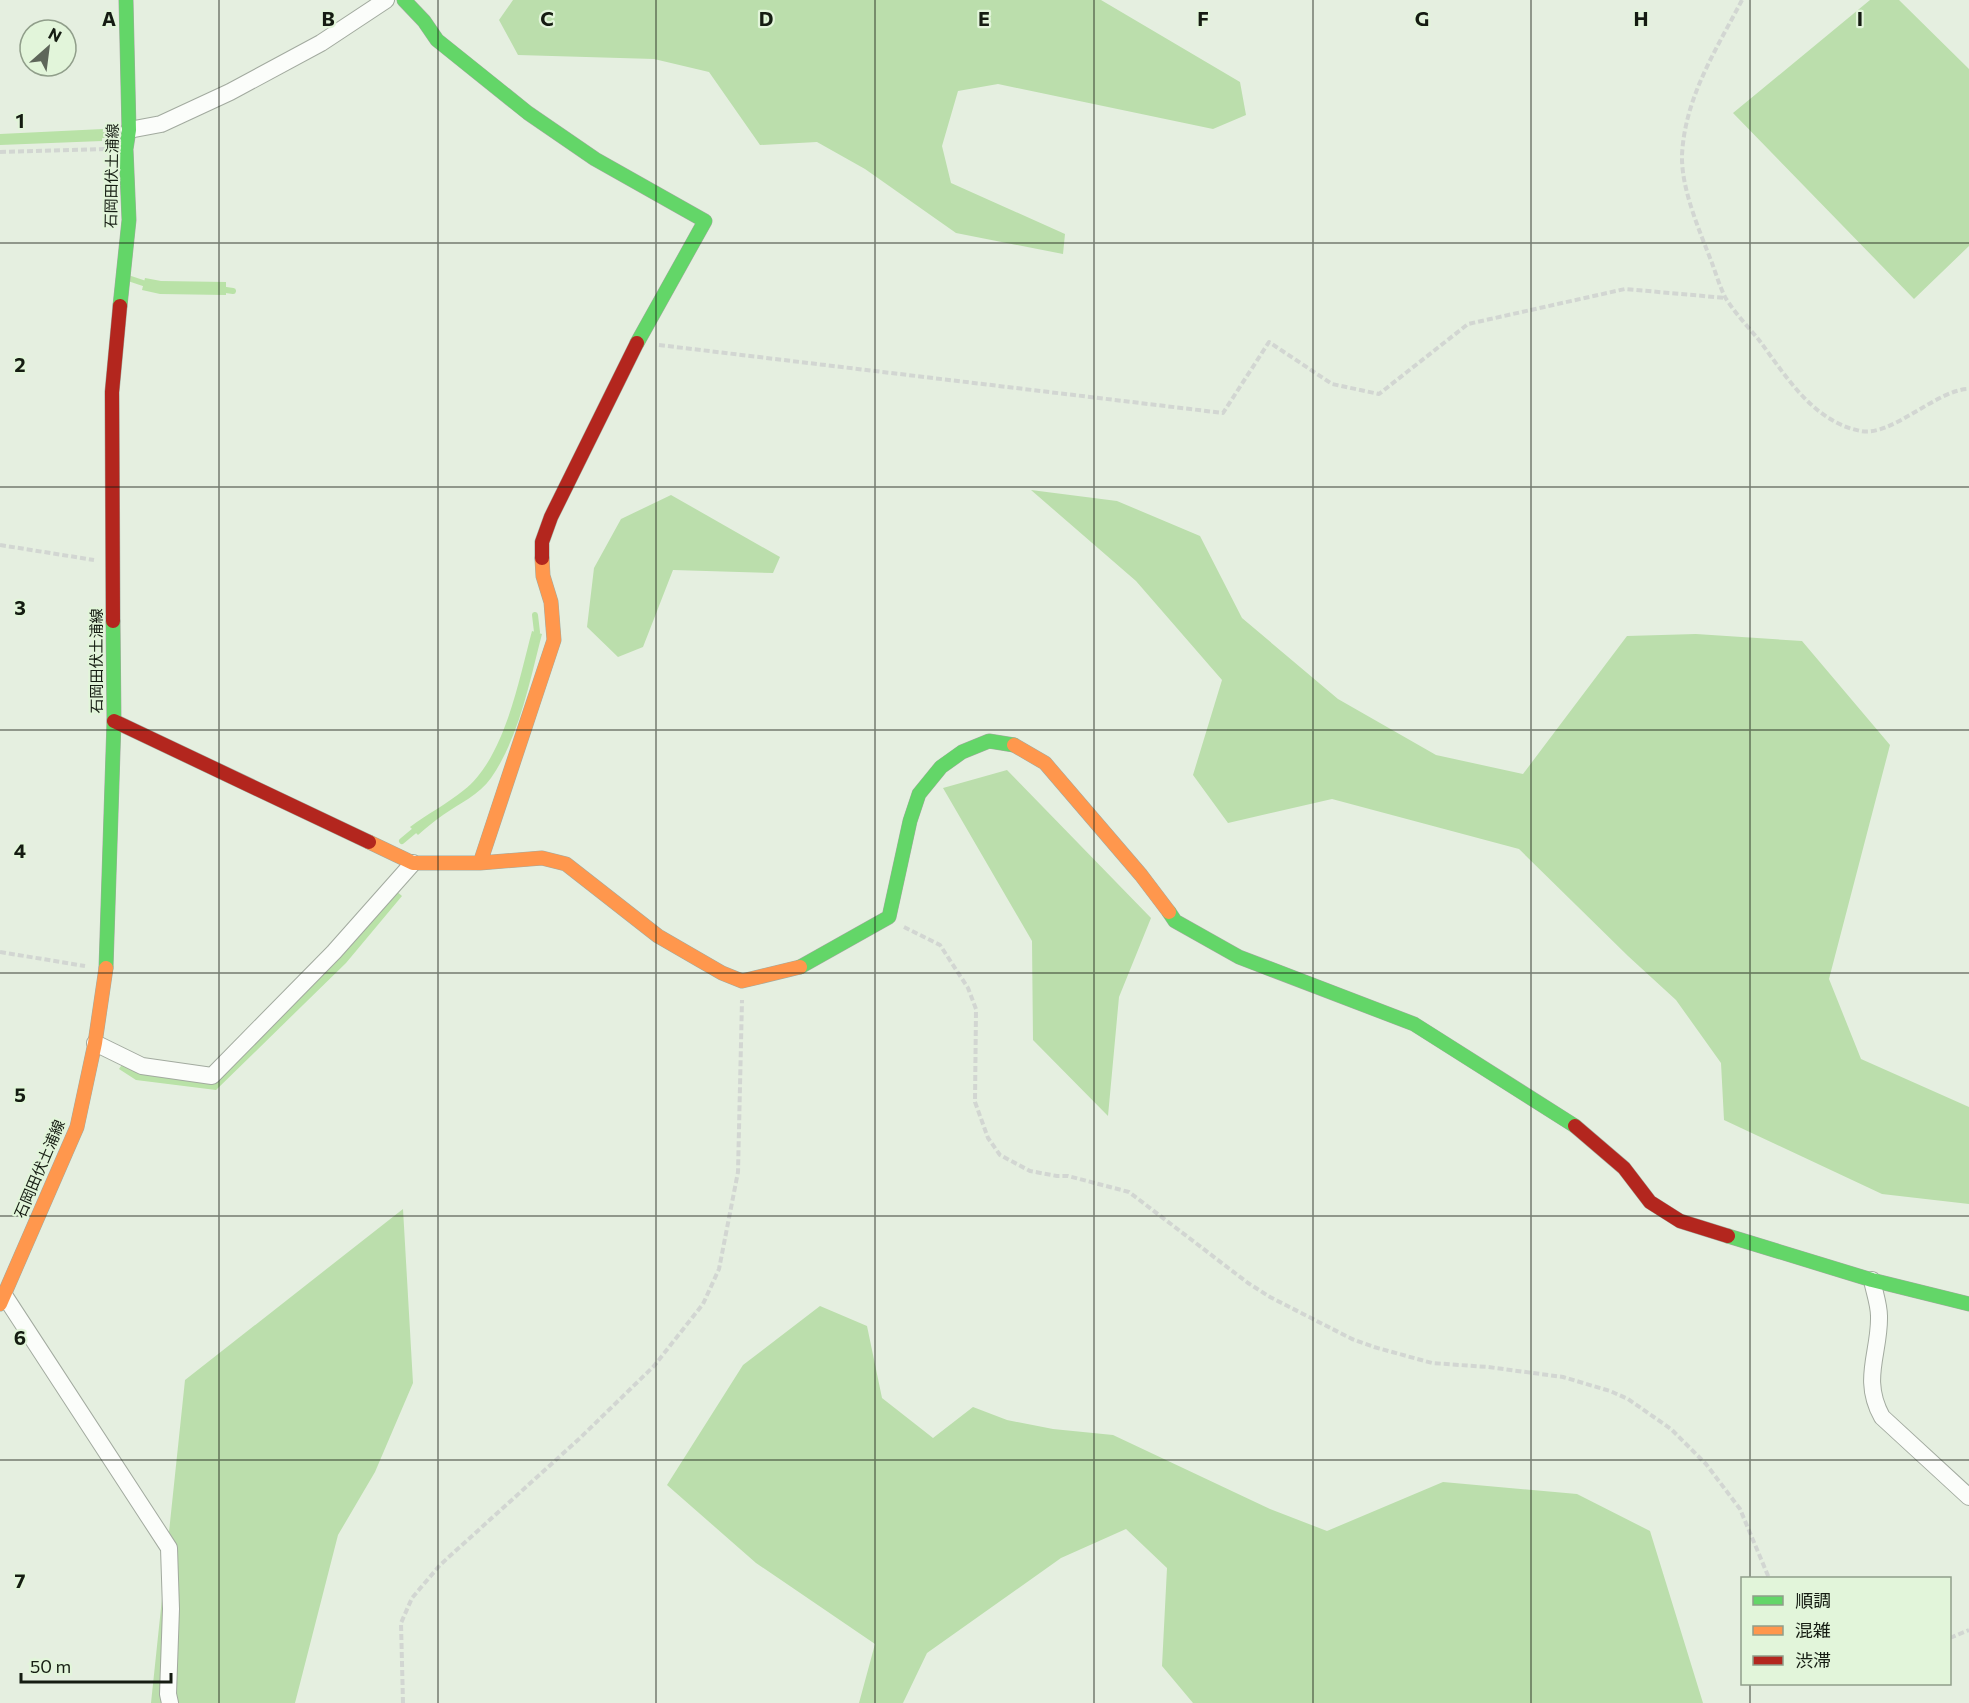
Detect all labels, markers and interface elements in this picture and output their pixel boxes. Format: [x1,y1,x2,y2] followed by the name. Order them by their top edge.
[102,6,116,30] text: A
[321,6,335,30] text: B
[540,6,554,30] text: C
[759,6,773,30] text: D
[978,6,990,30] text: E
[1197,6,1209,30] text: F
[1415,6,1429,30] text: G
[1634,6,1649,30] text: H
[1857,6,1863,30] text: I
[18,18,78,78] north arrow
[46,23,65,46] text: N
[15,108,25,132] text: 1
[101,123,121,229] street label: 石岡田伏土浦線
[14,352,26,376] text: 2
[14,595,26,619] text: 3
[87,608,105,714] street label: 石岡田伏土浦線
[14,838,26,862] text: 4
[14,1082,26,1106] text: 5
[10,1117,68,1220] street label: 石岡田伏土浦線
[14,1325,26,1349] text: 6
[15,1568,26,1592] text: 7
[1741,1577,1951,1685] legend
[1795,1589,1831,1611] text: 順調
[1795,1619,1831,1641] text: 混雑
[21,1646,171,1684] scale bar
[1795,1649,1831,1671] text: 渋滞
[30,1655,71,1677] text: 50 m

